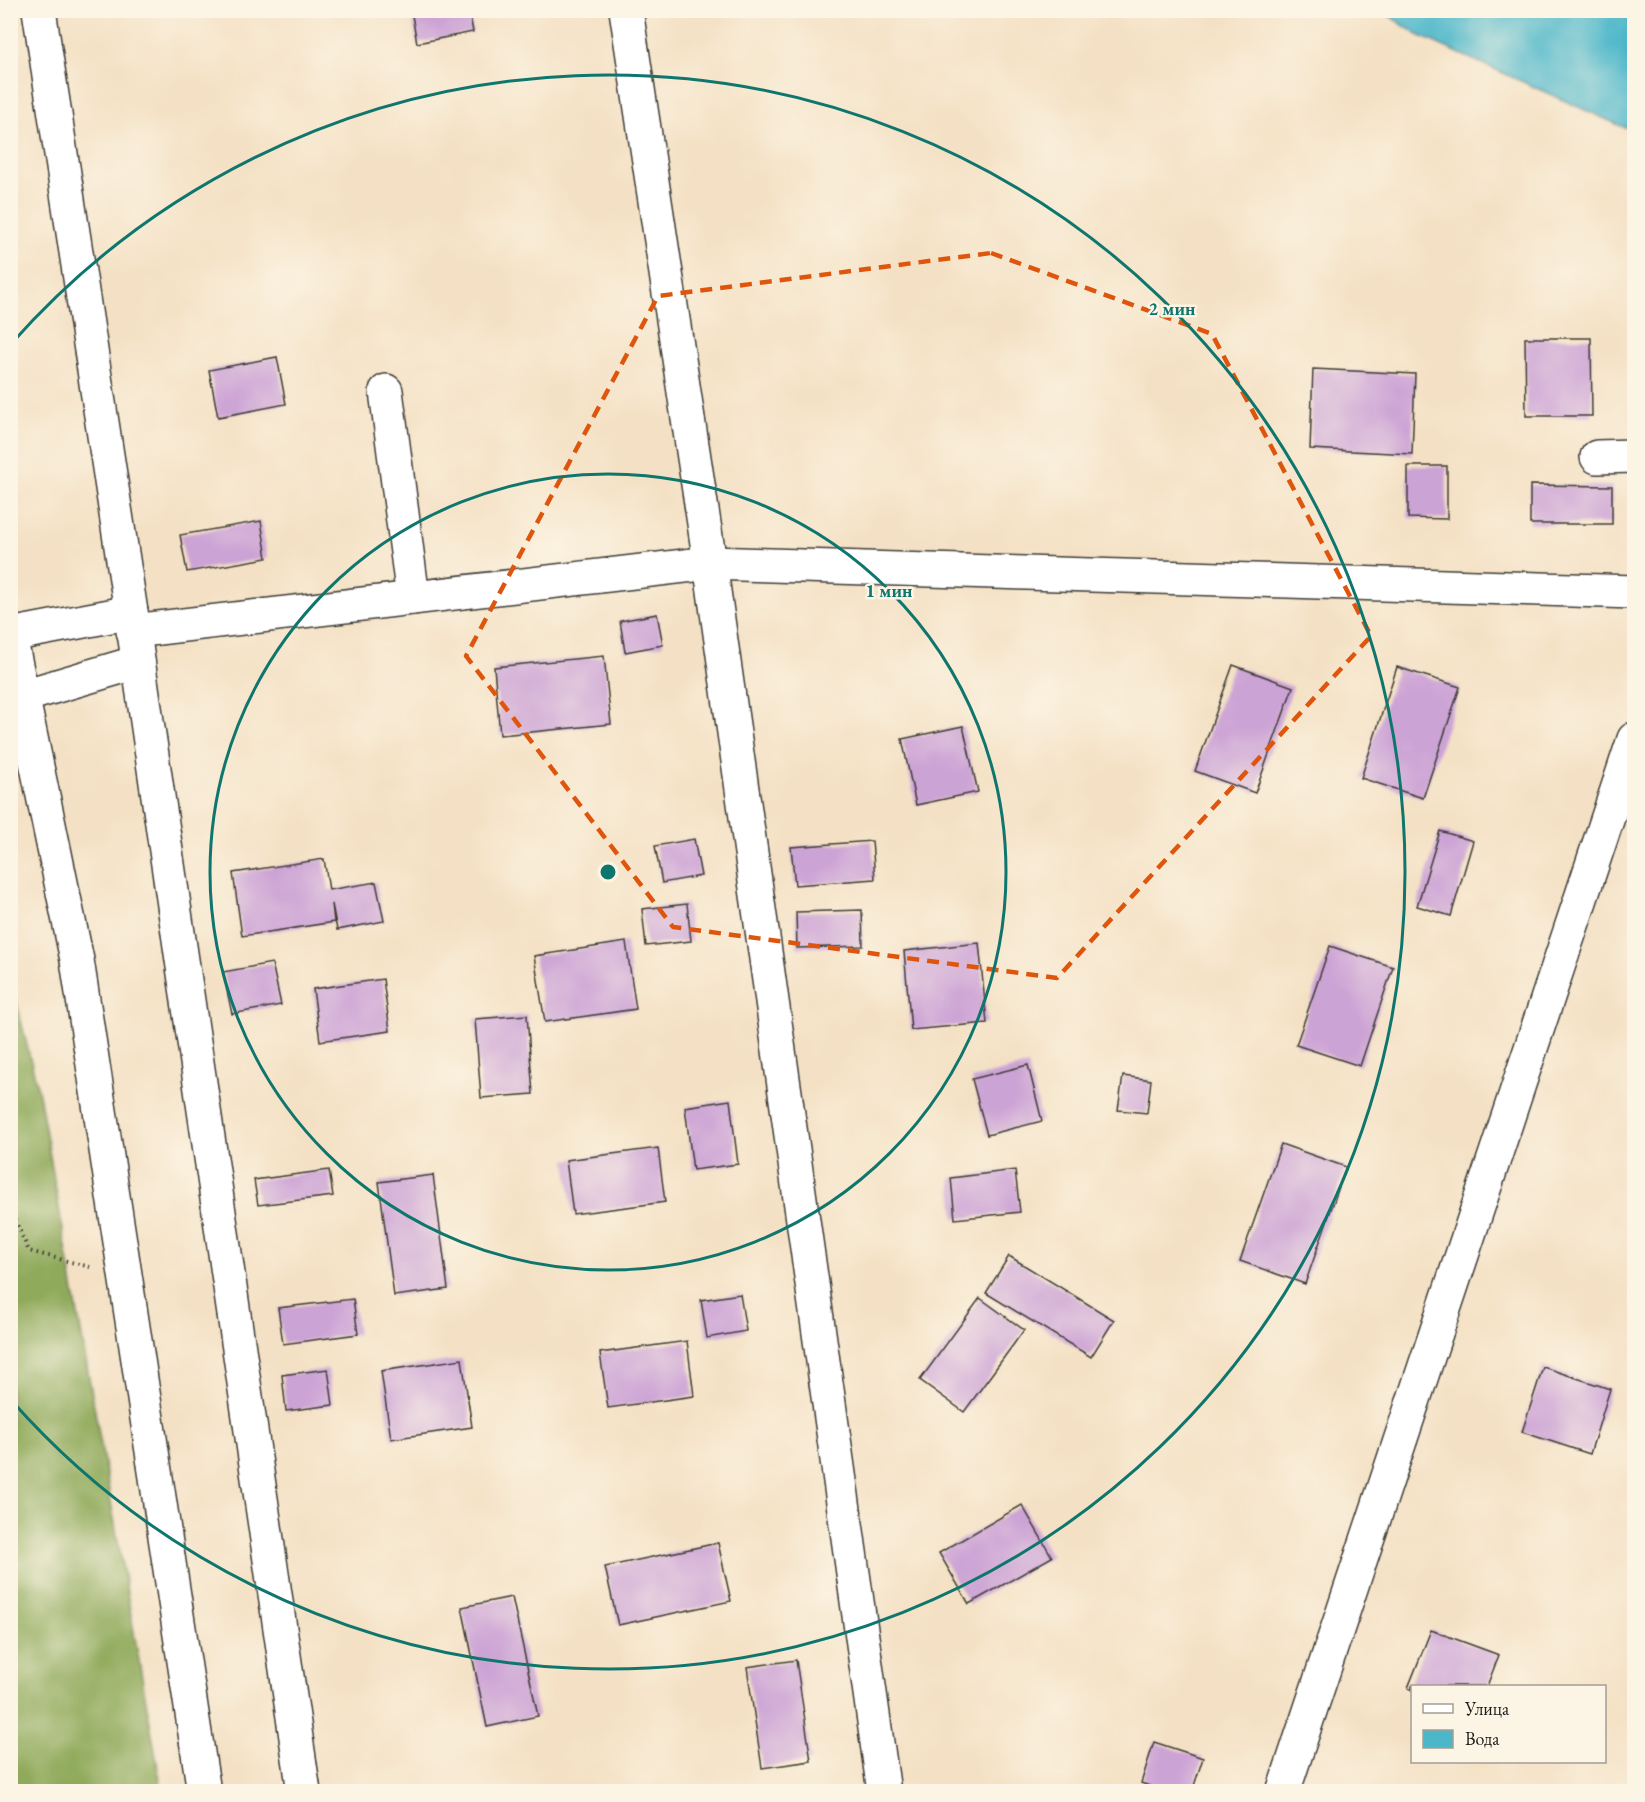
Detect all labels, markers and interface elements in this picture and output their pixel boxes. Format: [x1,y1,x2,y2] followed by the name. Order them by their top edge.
[1149,297,1196,320] text: 2 мин
[866,579,913,602] text: 1 мин
[598,862,618,882] centre of rings
[1411,1685,1606,1763] legend
[1464,1697,1510,1720] text: Улица
[1465,1727,1500,1750] text: Вода

